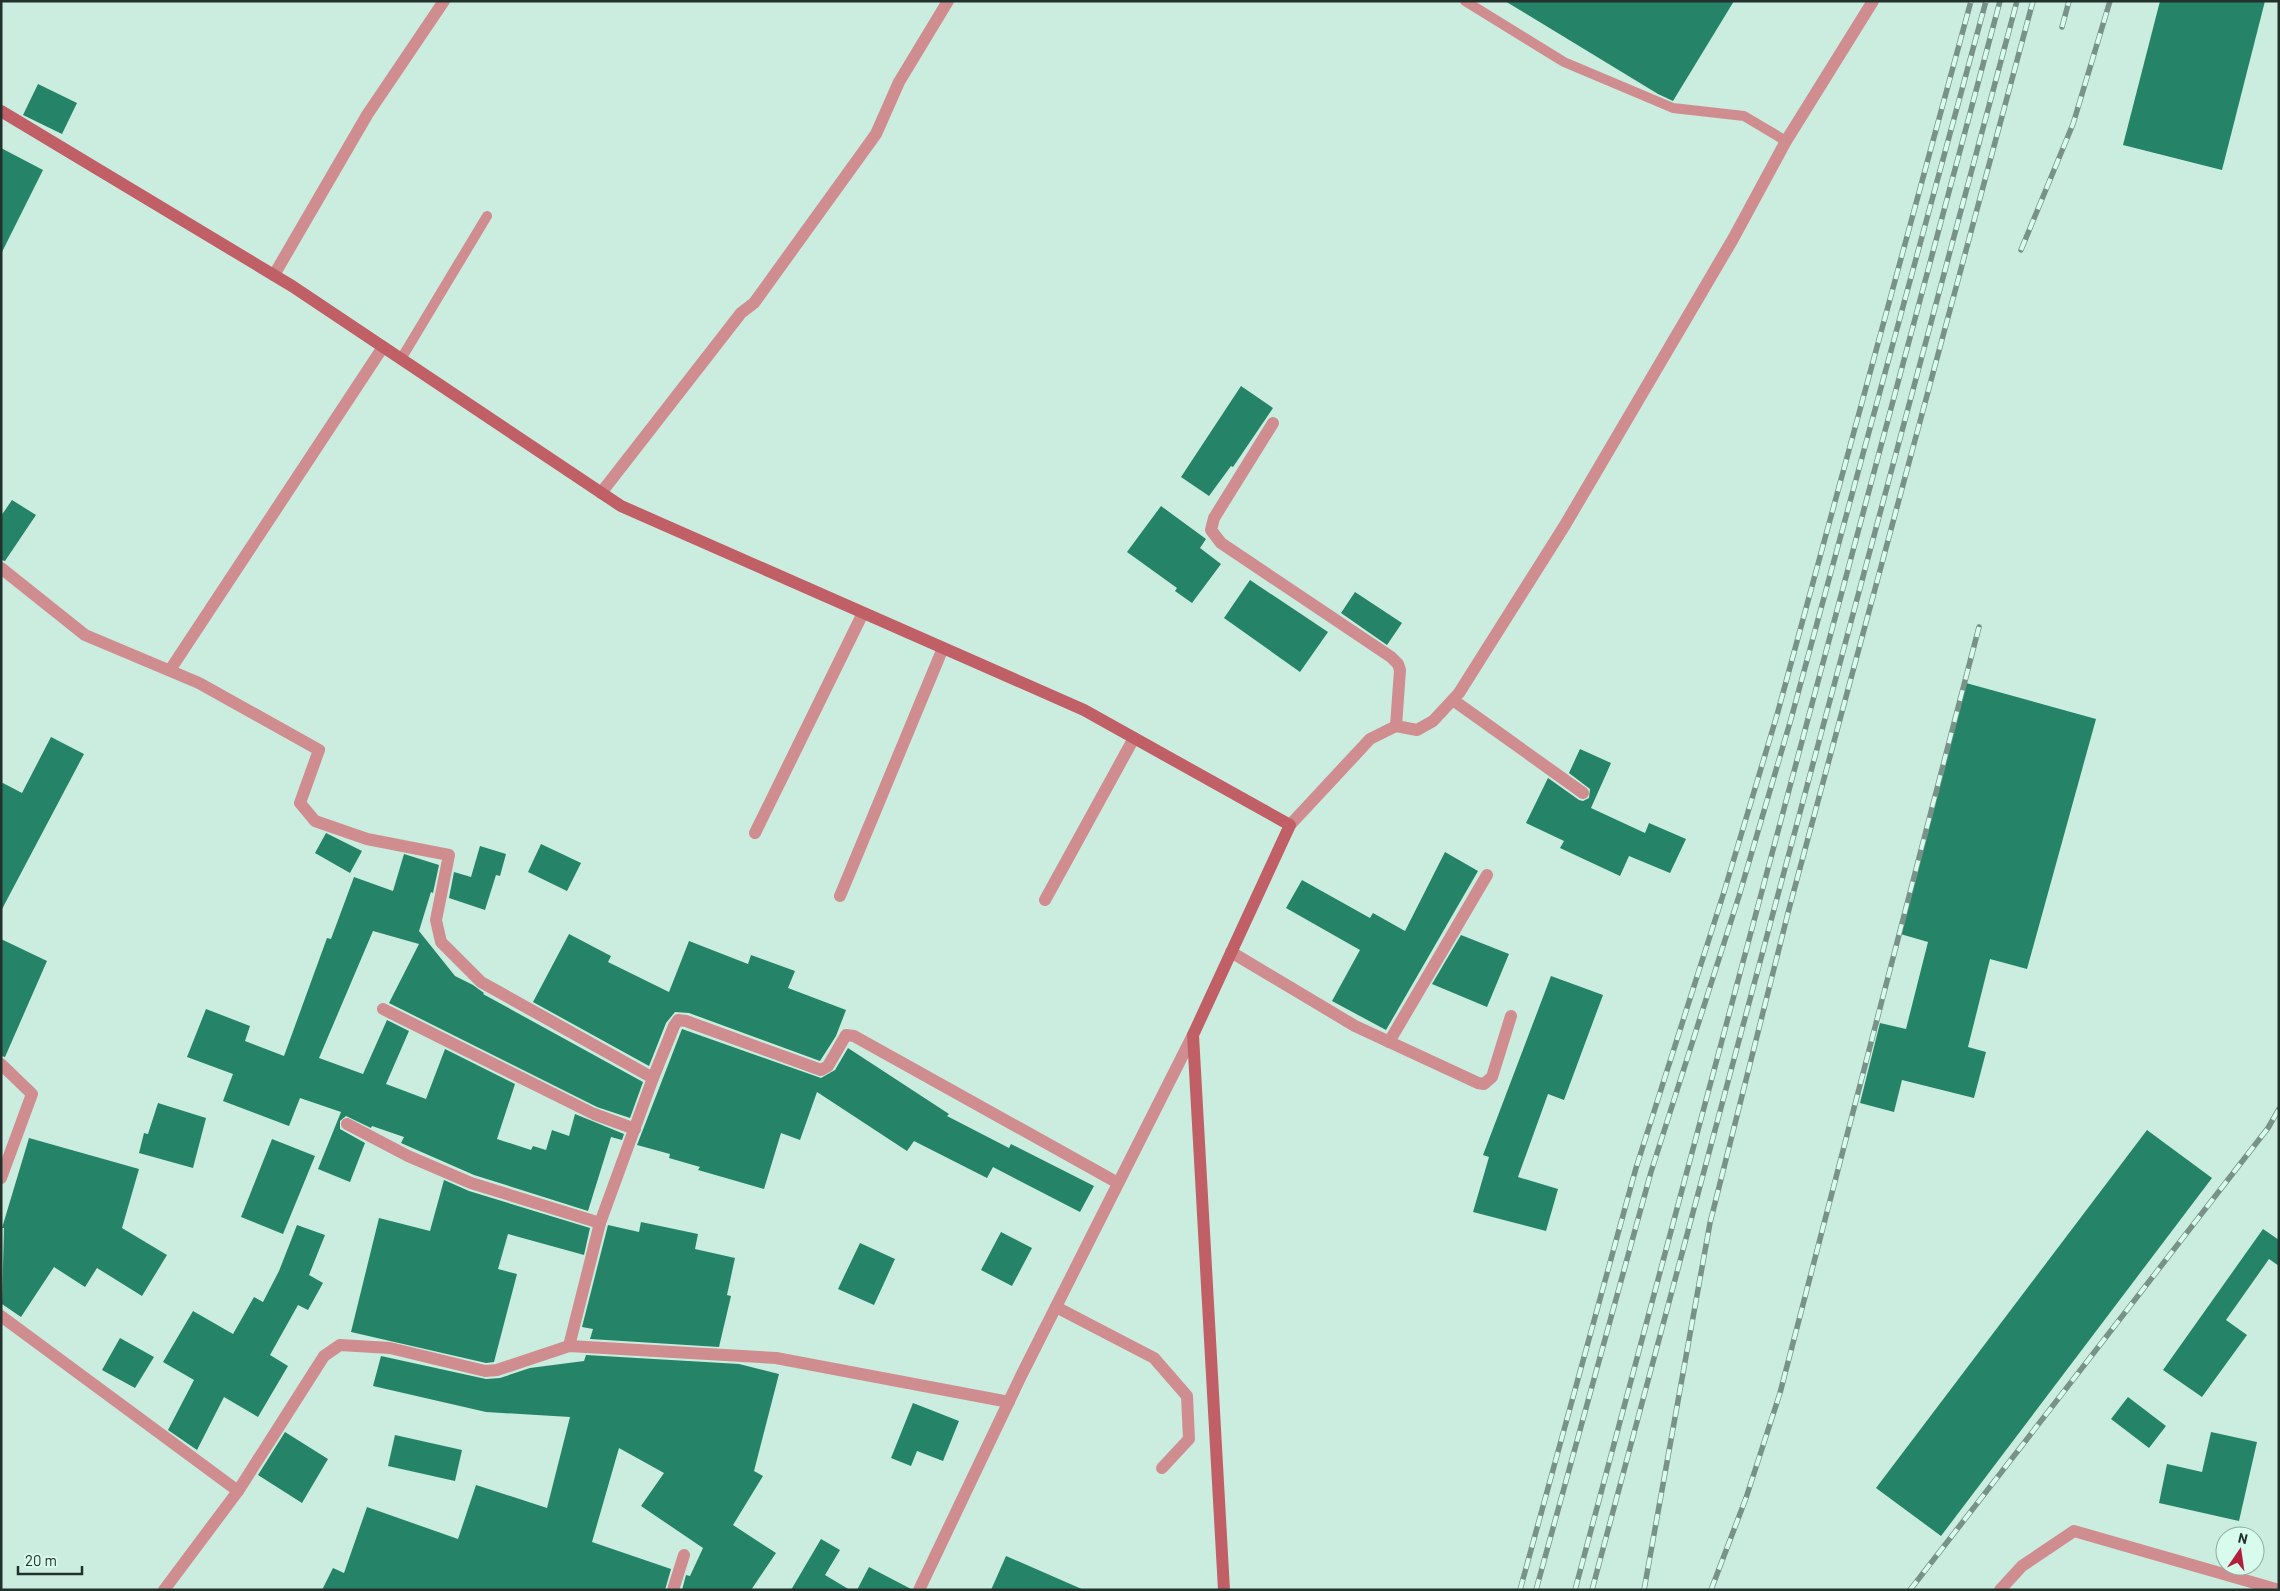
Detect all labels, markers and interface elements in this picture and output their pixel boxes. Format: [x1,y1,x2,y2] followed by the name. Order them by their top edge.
[2215,1526,2265,1576] north arrow
[2237,1529,2249,1547] text: N
[18,1544,81,1576] scale bar
[25,1551,57,1569] text: 20 m

